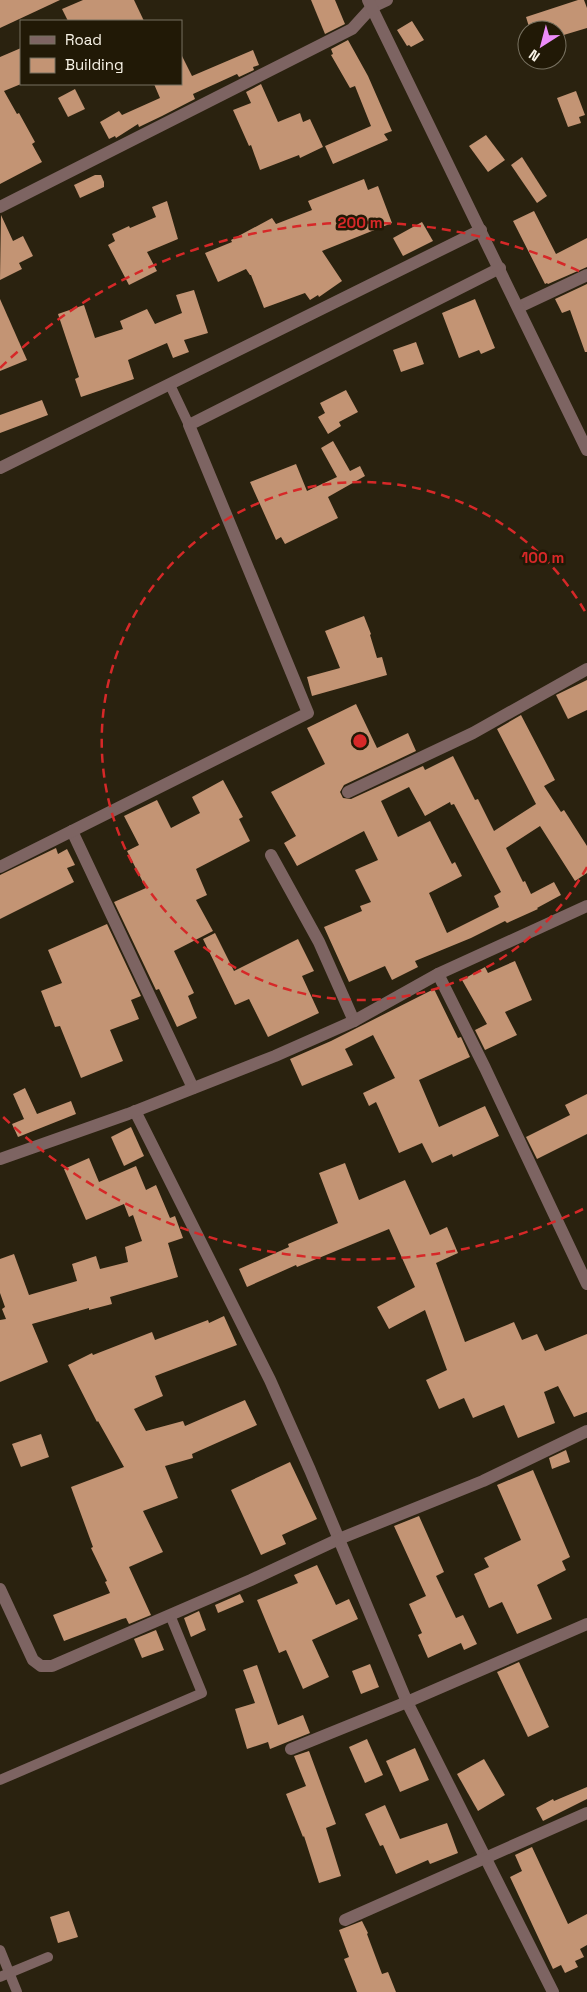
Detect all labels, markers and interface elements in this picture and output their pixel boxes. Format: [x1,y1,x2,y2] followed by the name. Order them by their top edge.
[20,20,182,85] legend
[517,20,567,70] north arrow
[65,30,102,49] text: Road
[525,45,543,66] text: N
[65,55,124,74] text: Building
[338,213,382,232] text: 200 m
[522,548,564,567] text: 100 m
[351,732,369,750] centre of rings

